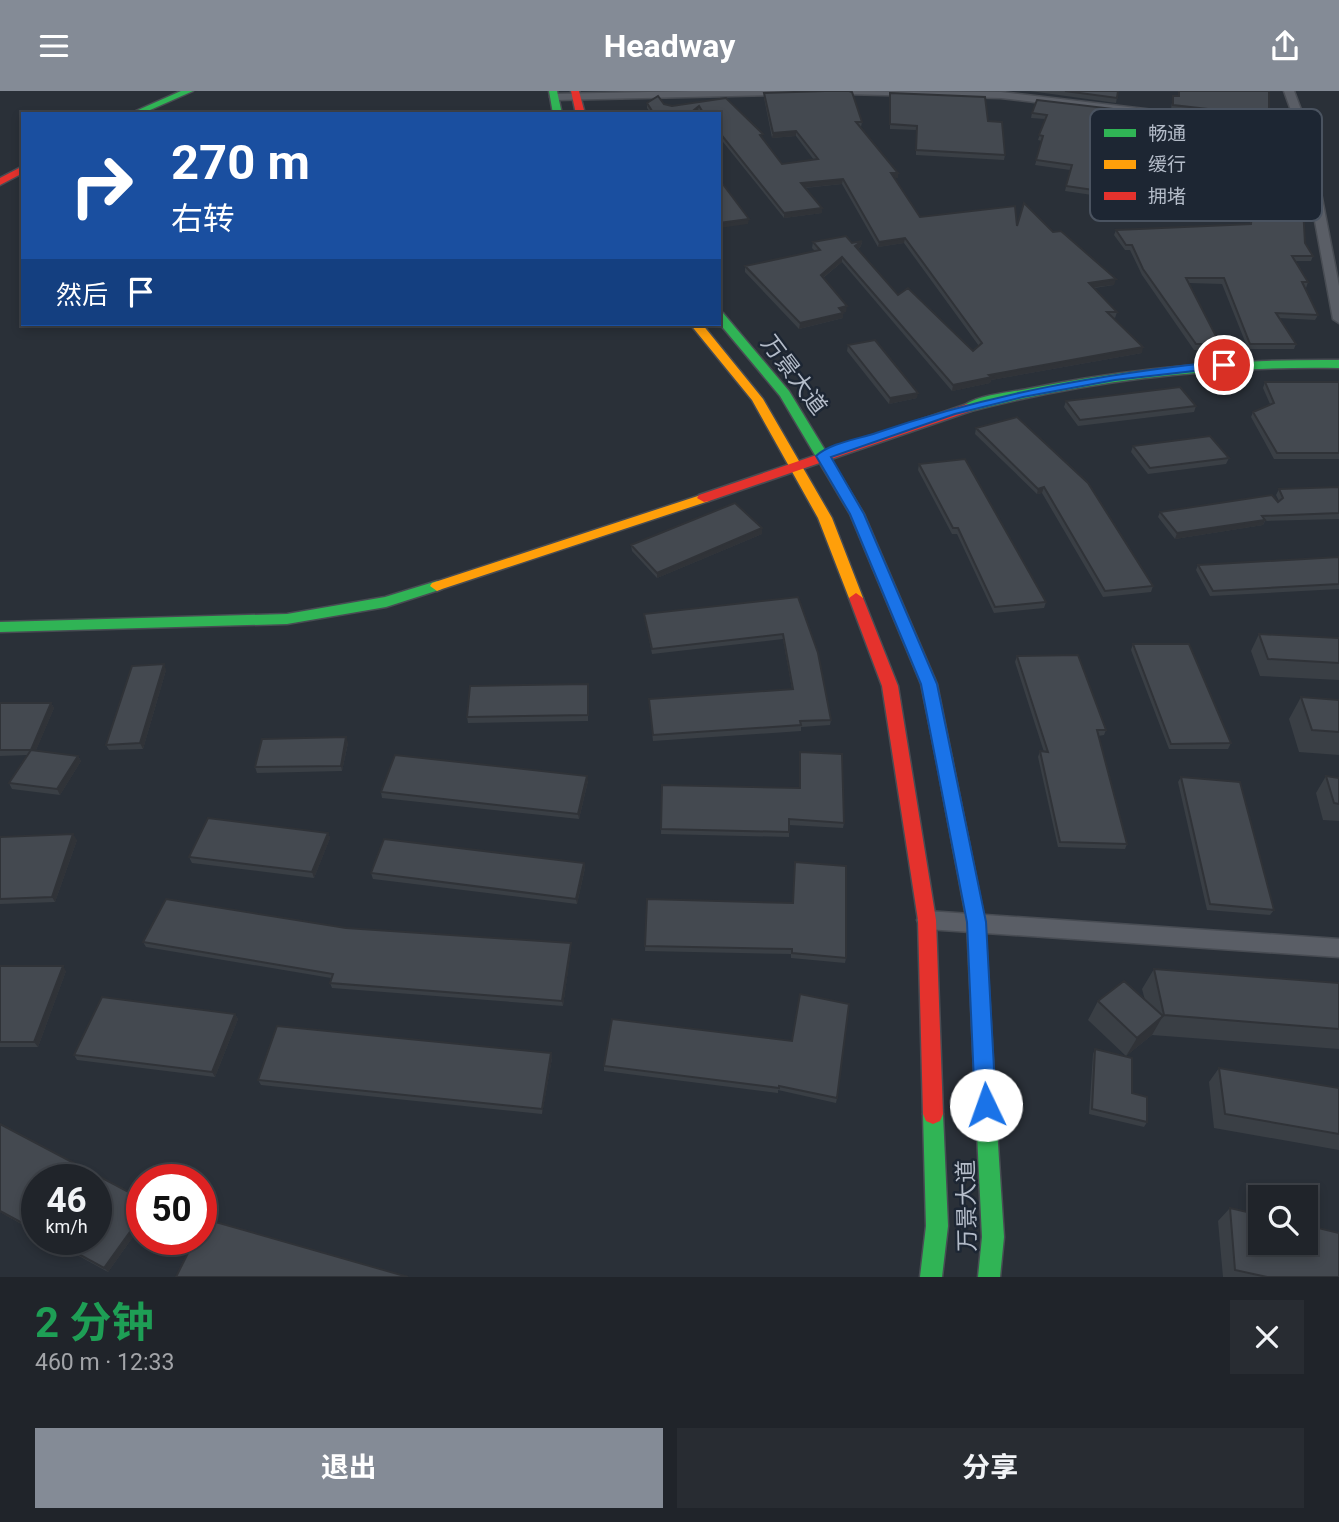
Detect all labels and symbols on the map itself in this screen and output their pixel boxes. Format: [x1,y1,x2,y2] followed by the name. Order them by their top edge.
[1090,109,1322,221] legend
[1148,122,1186,145] text: 畅通
[1148,153,1186,176] text: 缓行
[1148,185,1186,208] text: 拥堵
[756,330,832,420] street label: 万景大道
[1194,335,1254,395] pin
[949,1068,1023,1142] position arrow
[953,1160,981,1252] street label: 万景大道
[126,1164,217,1255] speed limit sign: 50

